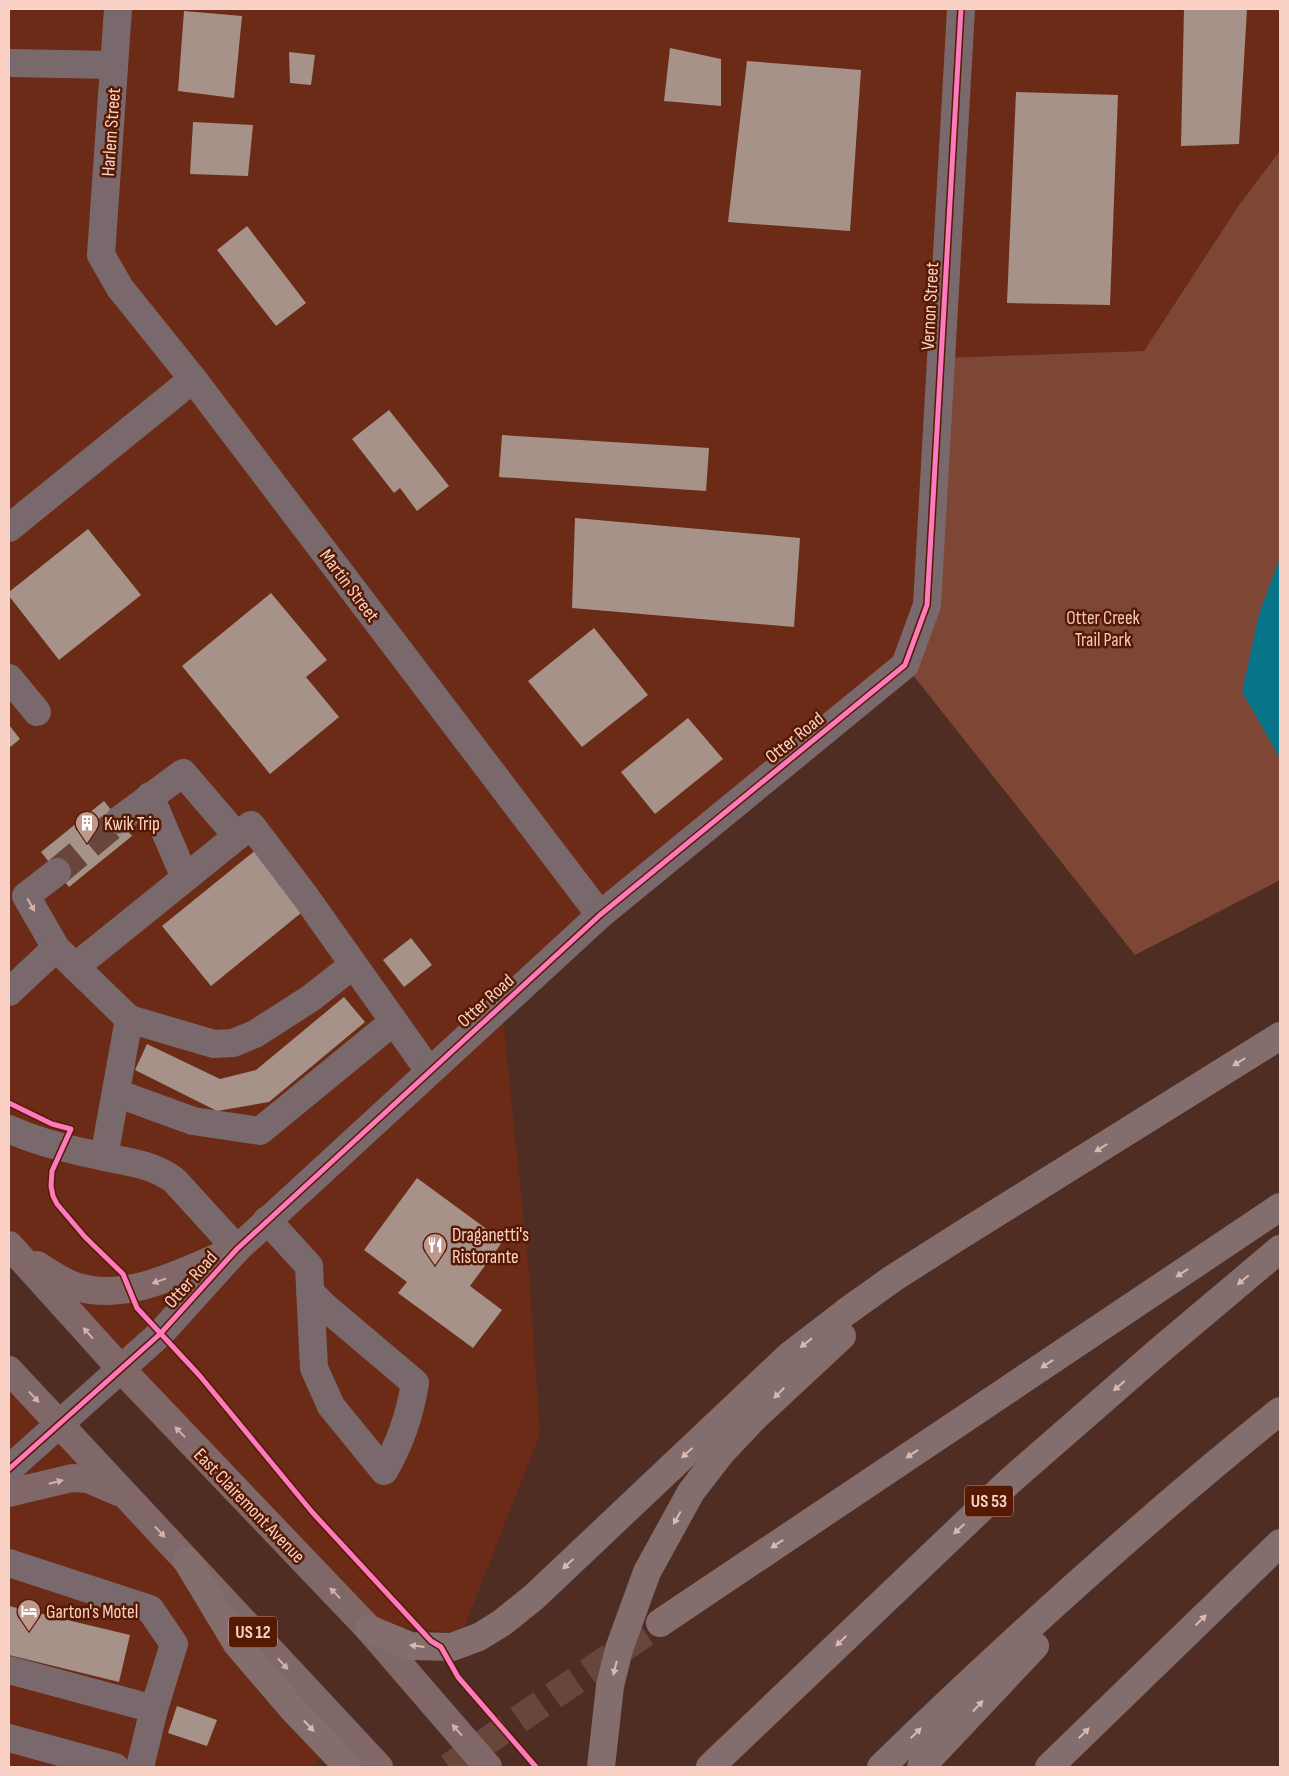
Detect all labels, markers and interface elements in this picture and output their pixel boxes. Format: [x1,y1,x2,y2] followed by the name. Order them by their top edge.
[97,87,126,177] street label: Harlem Street
[917,261,944,351] street label: Vernon Street
[314,545,384,627] street label: Martin Street
[1066,607,1141,652] park label: Otter Creek Trail Park
[761,708,829,769] street label: Otter Road
[74,810,100,844] building icon: Kwik Trip
[104,813,160,836] place label: Kwik Trip
[27,898,36,911] one-way arrow
[453,970,519,1033] street label: Otter Road
[1232,1057,1245,1066] one-way arrow
[1094,1143,1108,1152] one-way arrow
[452,1224,529,1269] place label: Draganetti's Ristorante
[422,1232,448,1266] restaurant icon: Draganetti's Ristorante
[160,1247,223,1313] street label: Otter Road
[1175,1269,1189,1278] one-way arrow
[1236,1275,1249,1286] one-way arrow
[151,1277,166,1285] one-way arrow
[82,1328,94,1340] one-way arrow
[800,1337,813,1348] one-way arrow
[1040,1359,1053,1368] one-way arrow
[1114,1380,1126,1392] one-way arrow
[774,1387,786,1399] one-way arrow
[28,1390,40,1402] one-way arrow
[174,1426,186,1438] one-way arrow
[188,1444,309,1568] street label: East Clairemont Avenue
[681,1447,693,1459] one-way arrow
[905,1449,918,1459] one-way arrow
[49,1478,64,1486] one-way arrow
[965,1485,1013,1516] road number: US 53
[672,1512,681,1525] one-way arrow
[953,1523,965,1535] one-way arrow
[154,1526,166,1538] one-way arrow
[770,1539,783,1549] one-way arrow
[563,1558,575,1570] one-way arrow
[329,1588,341,1600] one-way arrow
[16,1598,42,1632] hotel icon: Garton's Motel
[46,1601,138,1624] place label: Garton's Motel
[1195,1614,1207,1626] one-way arrow
[229,1616,277,1648] road number: US 12
[835,1635,847,1647] one-way arrow
[408,1642,424,1650] one-way arrow
[277,1658,289,1670] one-way arrow
[611,1660,619,1675] one-way arrow
[972,1700,984,1712] one-way arrow
[303,1720,315,1732] one-way arrow
[451,1724,462,1737] one-way arrow
[910,1727,922,1739] one-way arrow
[1078,1727,1090,1739] one-way arrow

